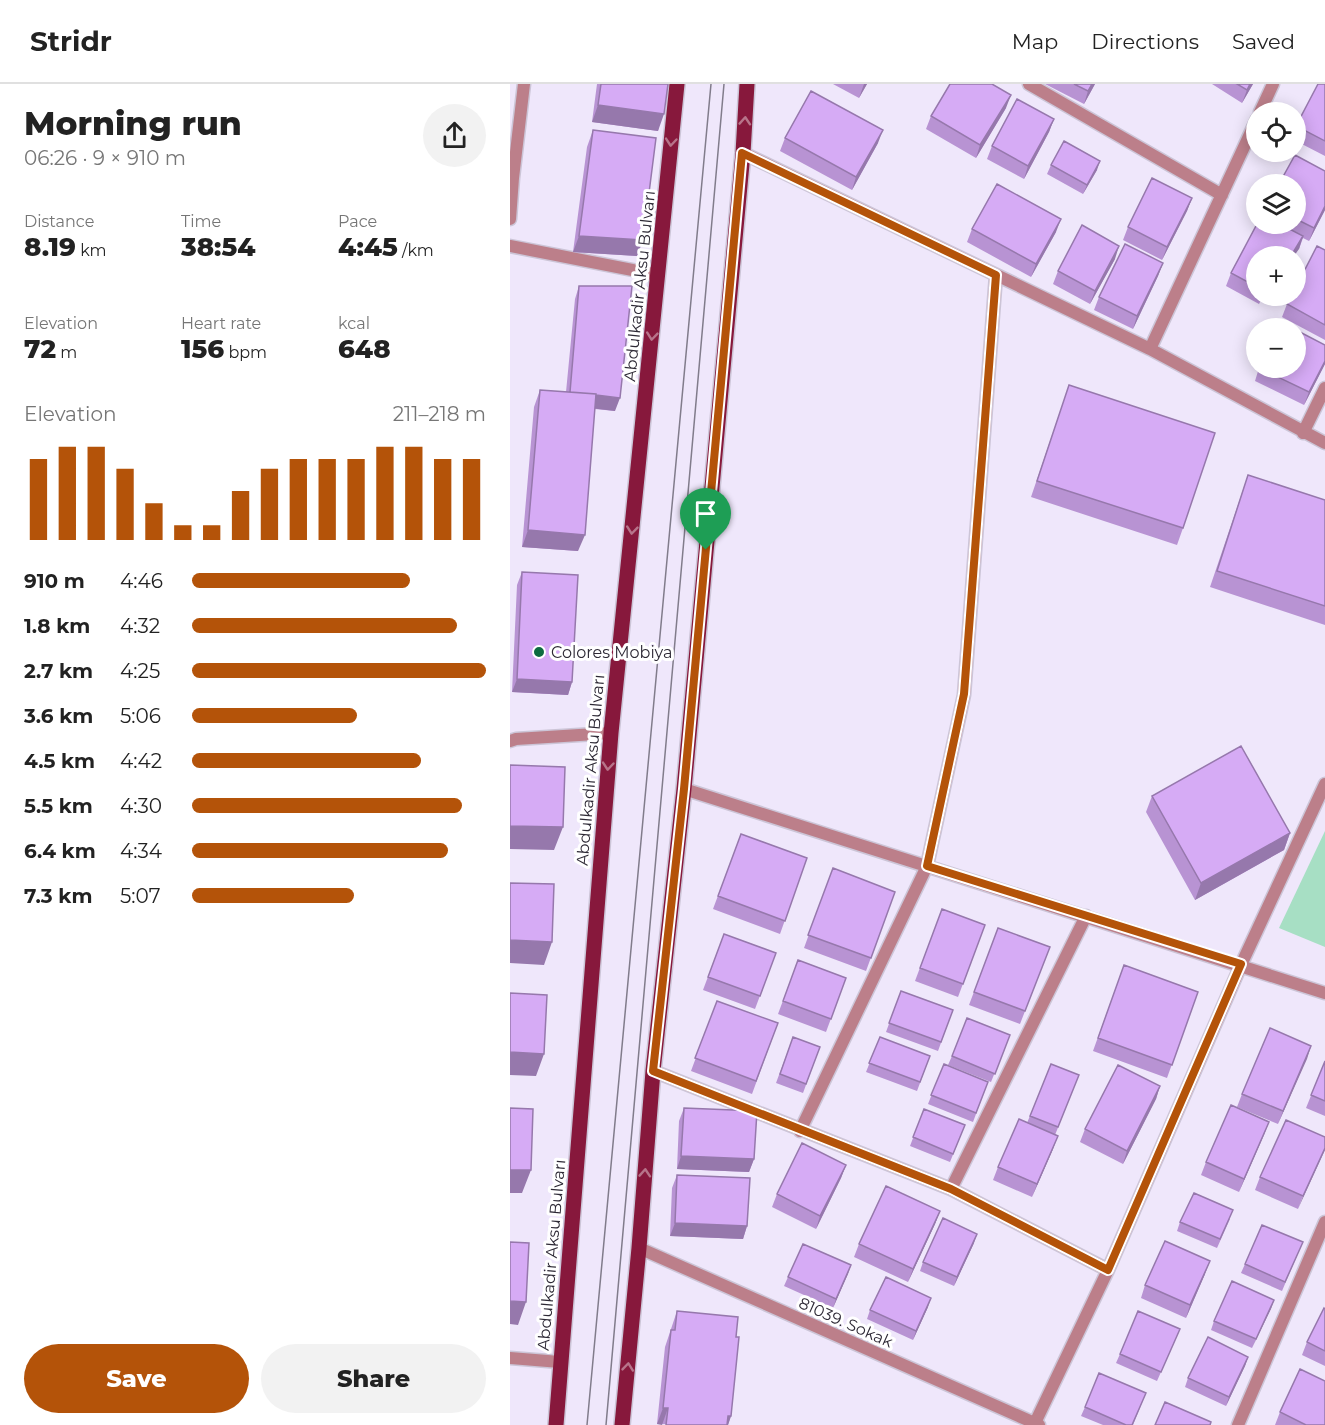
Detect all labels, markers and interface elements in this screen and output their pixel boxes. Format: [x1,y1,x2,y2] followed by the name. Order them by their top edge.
[30,24,112,58] text: Stridr
[1012,29,1058,54] text: Map
[1091,29,1199,54] text: Directions
[1232,29,1295,54] text: Saved
[1246,102,1306,378] map controls
[1246,102,1306,162] button: locate
[24,103,242,143] text: Morning run
[423,104,486,167] button: share
[738,117,751,126] one-way arrow
[665,138,678,147] one-way arrow
[24,146,186,170] text: 06:26 · 9 × 910 m
[1246,174,1306,234] button: layers
[620,190,659,382] street label: Abdulkadir Aksu Bulvarı
[24,212,94,231] text: Distance
[181,212,221,231] text: Time
[338,212,377,231] text: Pace
[24,231,76,263] text: 8.19
[181,231,255,263] text: 38:54
[338,231,398,263] text: 4:45
[76,241,107,260] text: km
[398,241,434,260] text: /km
[1246,246,1306,306] button: +
[24,314,98,333] text: Elevation
[181,314,261,333] text: Heart rate
[338,314,370,333] text: kcal
[1246,318,1306,378] button: −
[646,332,659,341] one-way arrow
[24,333,56,365] text: 72
[181,333,224,365] text: 156
[338,333,391,365] text: 648
[56,343,77,362] text: m
[224,343,267,362] text: bpm
[24,402,116,426] text: Elevation
[393,402,486,426] text: 211–218 m
[680,488,731,550] pin
[689,497,722,530] icon: arrive
[626,526,639,535] one-way arrow
[24,569,85,593] text: 910 m
[120,569,163,593] text: 4:46
[24,614,90,638] text: 1.8 km
[120,614,160,638] text: 4:32
[551,643,672,662] place label: Colores Mobiya
[532,645,546,659] marker: Colores Mobiya
[24,659,93,683] text: 2.7 km
[120,659,160,683] text: 4:25
[573,674,608,866] street label: Abdulkadir Aksu Bulvarı
[24,704,93,728] text: 3.6 km
[120,704,161,728] text: 5:06
[24,749,95,773] text: 4.5 km
[120,749,162,773] text: 4:42
[602,762,615,771] one-way arrow
[24,794,93,818] text: 5.5 km
[120,794,162,818] text: 4:30
[24,839,96,863] text: 6.4 km
[120,839,162,863] text: 4:34
[24,884,92,908] text: 7.3 km
[120,884,160,908] text: 5:07
[534,1159,569,1351] street label: Abdulkadir Aksu Bulvarı
[638,1168,651,1177] one-way arrow
[796,1293,896,1352] street label: 81039. Sokak
[24,1344,249,1413] button: Save
[261,1344,486,1413] button: Share
[621,1362,634,1371] one-way arrow

